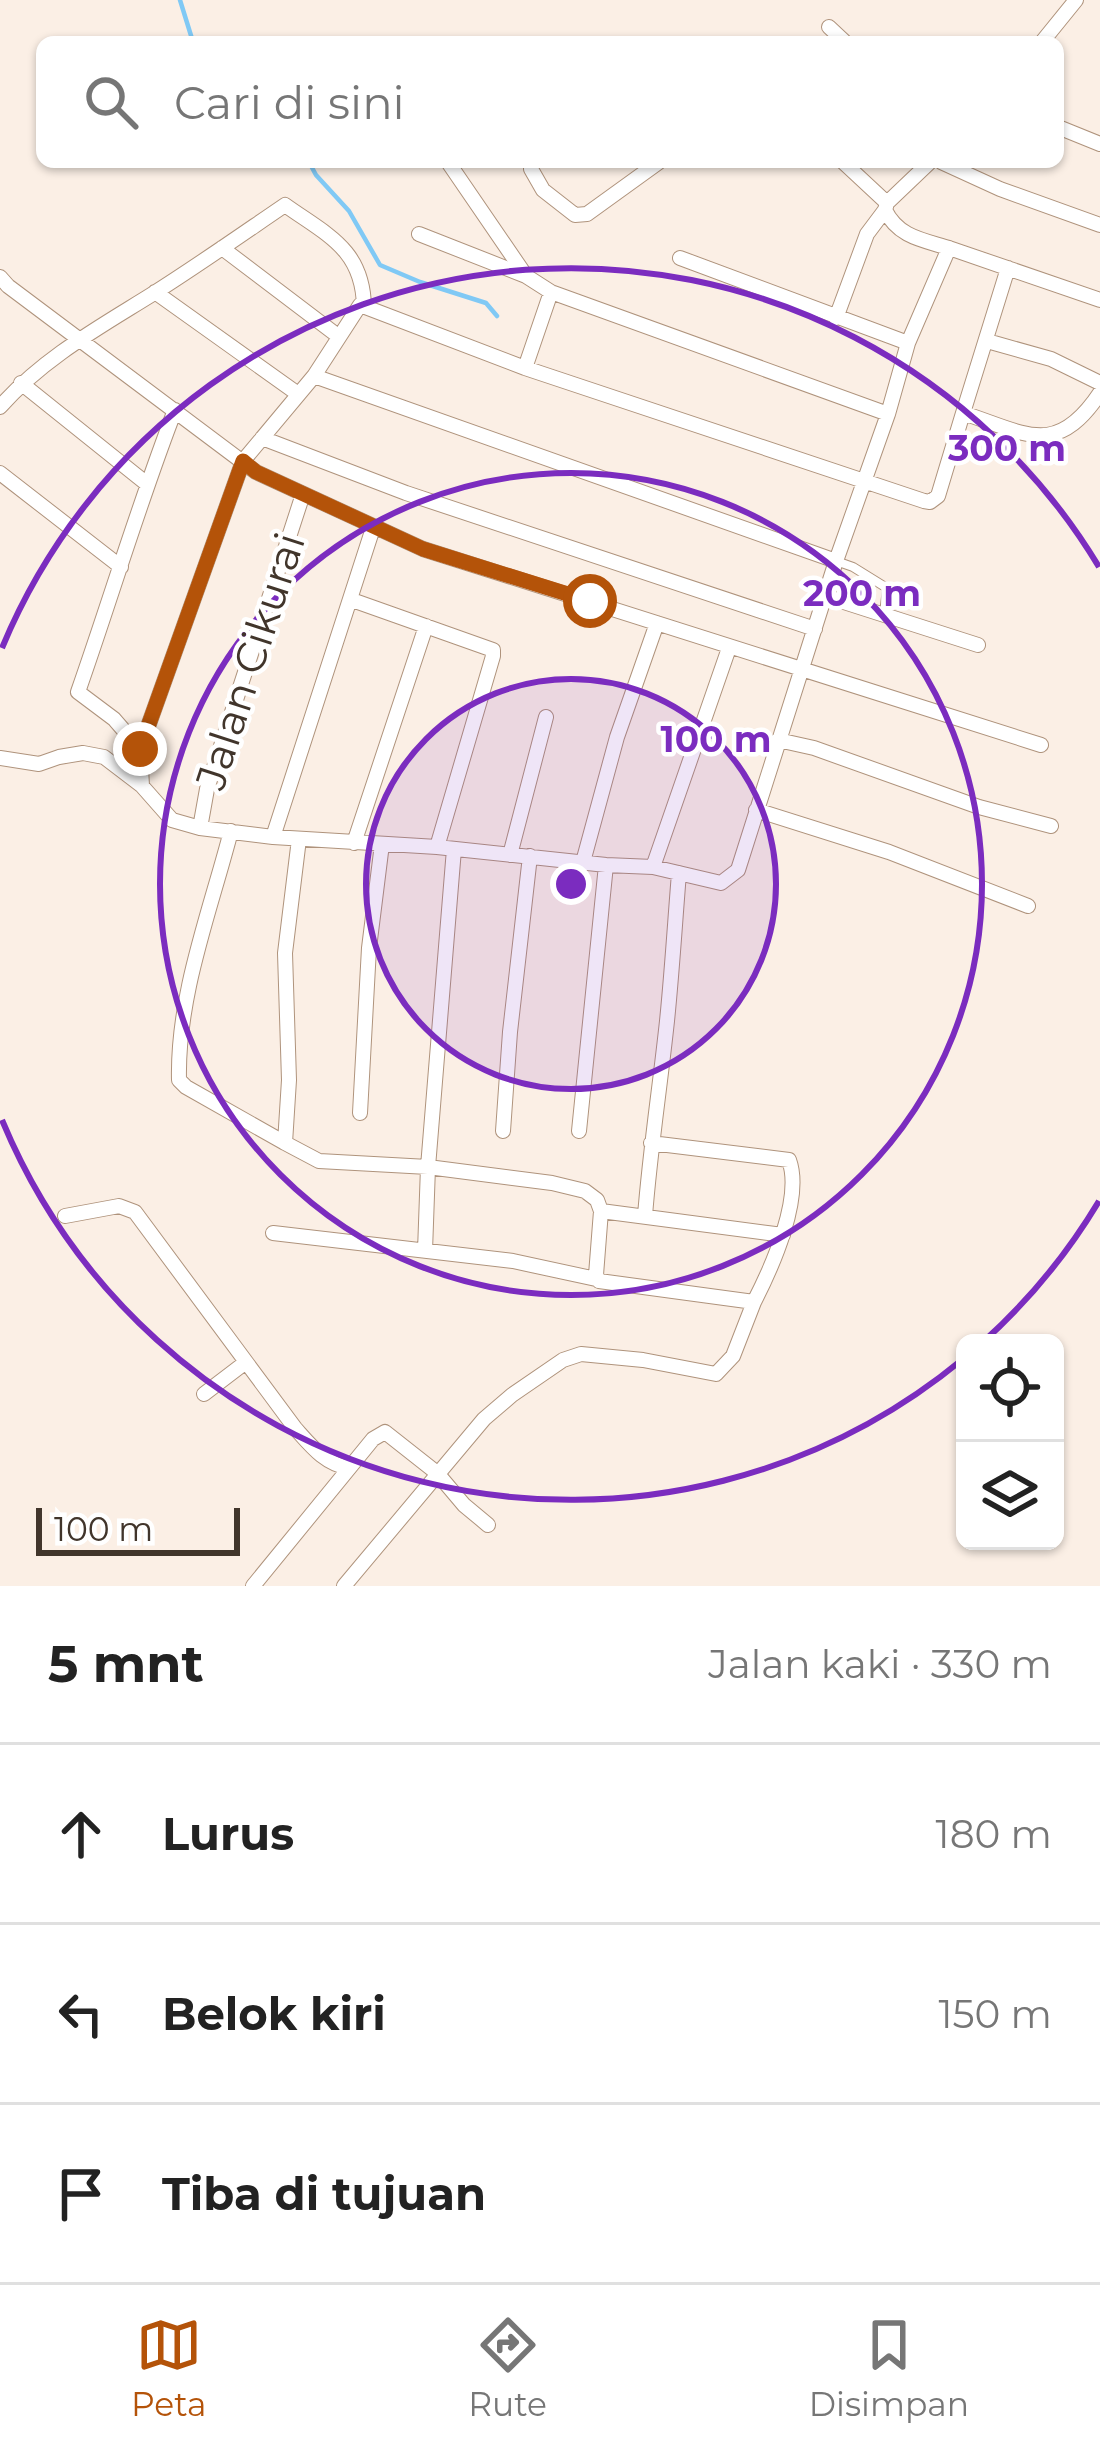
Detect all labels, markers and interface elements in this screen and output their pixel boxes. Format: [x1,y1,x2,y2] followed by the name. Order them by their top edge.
[36,36,1064,168] search box
[78,69,144,135] icon: search
[174,75,405,130] text: Cari di sini
[947,426,1066,470] text: 300 m
[184,526,316,797] street label: Jalan Cikurai
[803,571,921,615] text: 200 m
[563,574,617,628] route start
[661,717,771,761] text: 100 m
[113,722,167,776] route end
[550,863,592,905] centre of rings
[956,1334,1064,1550] map controls
[956,1334,1064,1442] button: locate
[956,1442,1064,1550] button: layers
[36,1502,240,1555] scale bar
[54,1509,153,1549] text: 100 m
[48,1633,204,1695] text: 5 mnt
[708,1640,1052,1688] text: Jalan kaki · 330 m
[48,1801,114,1867] icon: ahead
[162,1806,294,1861] text: Lurus
[936,1810,1052,1858] text: 180 m
[48,1981,114,2047] icon: left
[162,1986,386,2041] text: Belok kiri
[938,1990,1052,2038] text: 150 m
[48,2161,114,2227] icon: arrive
[162,2166,486,2221] text: Tiba di tujuan
[131,2312,206,2424] tab: Peta
[468,2312,547,2424] tab: Rute
[809,2312,969,2424] tab: Disimpan

